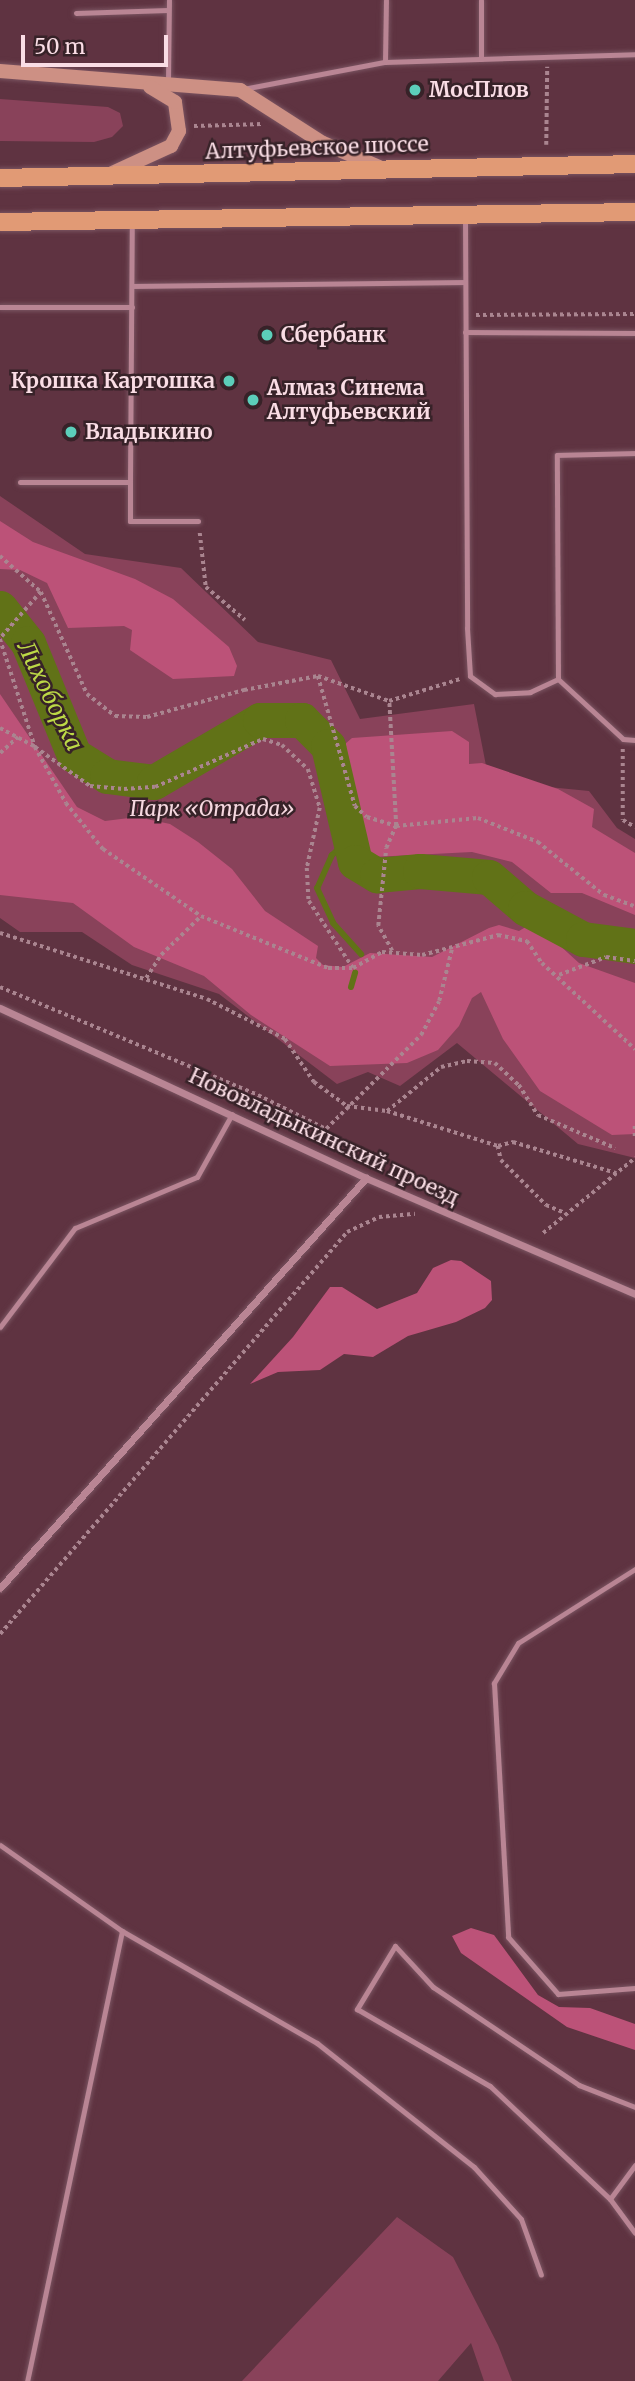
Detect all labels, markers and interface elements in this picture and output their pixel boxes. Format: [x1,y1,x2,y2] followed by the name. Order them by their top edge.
[24,21,172,65] scale bar
[34,33,85,60] text: 50 m
[429,77,529,103] place label: МосПлов
[407,82,423,98] marker: МосПлов
[205,132,429,164] street label: Алтуфьевское шоссе
[281,322,386,348] place label: Сбербанк
[259,327,275,343] marker: Сбербанк
[11,368,215,394] place label: Крошка Картошка
[221,373,237,389] marker: Крошка Картошка
[267,375,431,425] place label: Алмаз Синема Алтуфьевский
[245,392,261,408] marker: Алмаз Синема Алтуфьевский
[85,419,213,445] place label: Владыкино
[63,424,79,440] marker: Владыкино
[12,637,88,755] water label: Лихоборка
[130,796,294,822] park label: Парк «Отрада»
[185,1063,463,1211] street label: Нововладыкинский проезд

